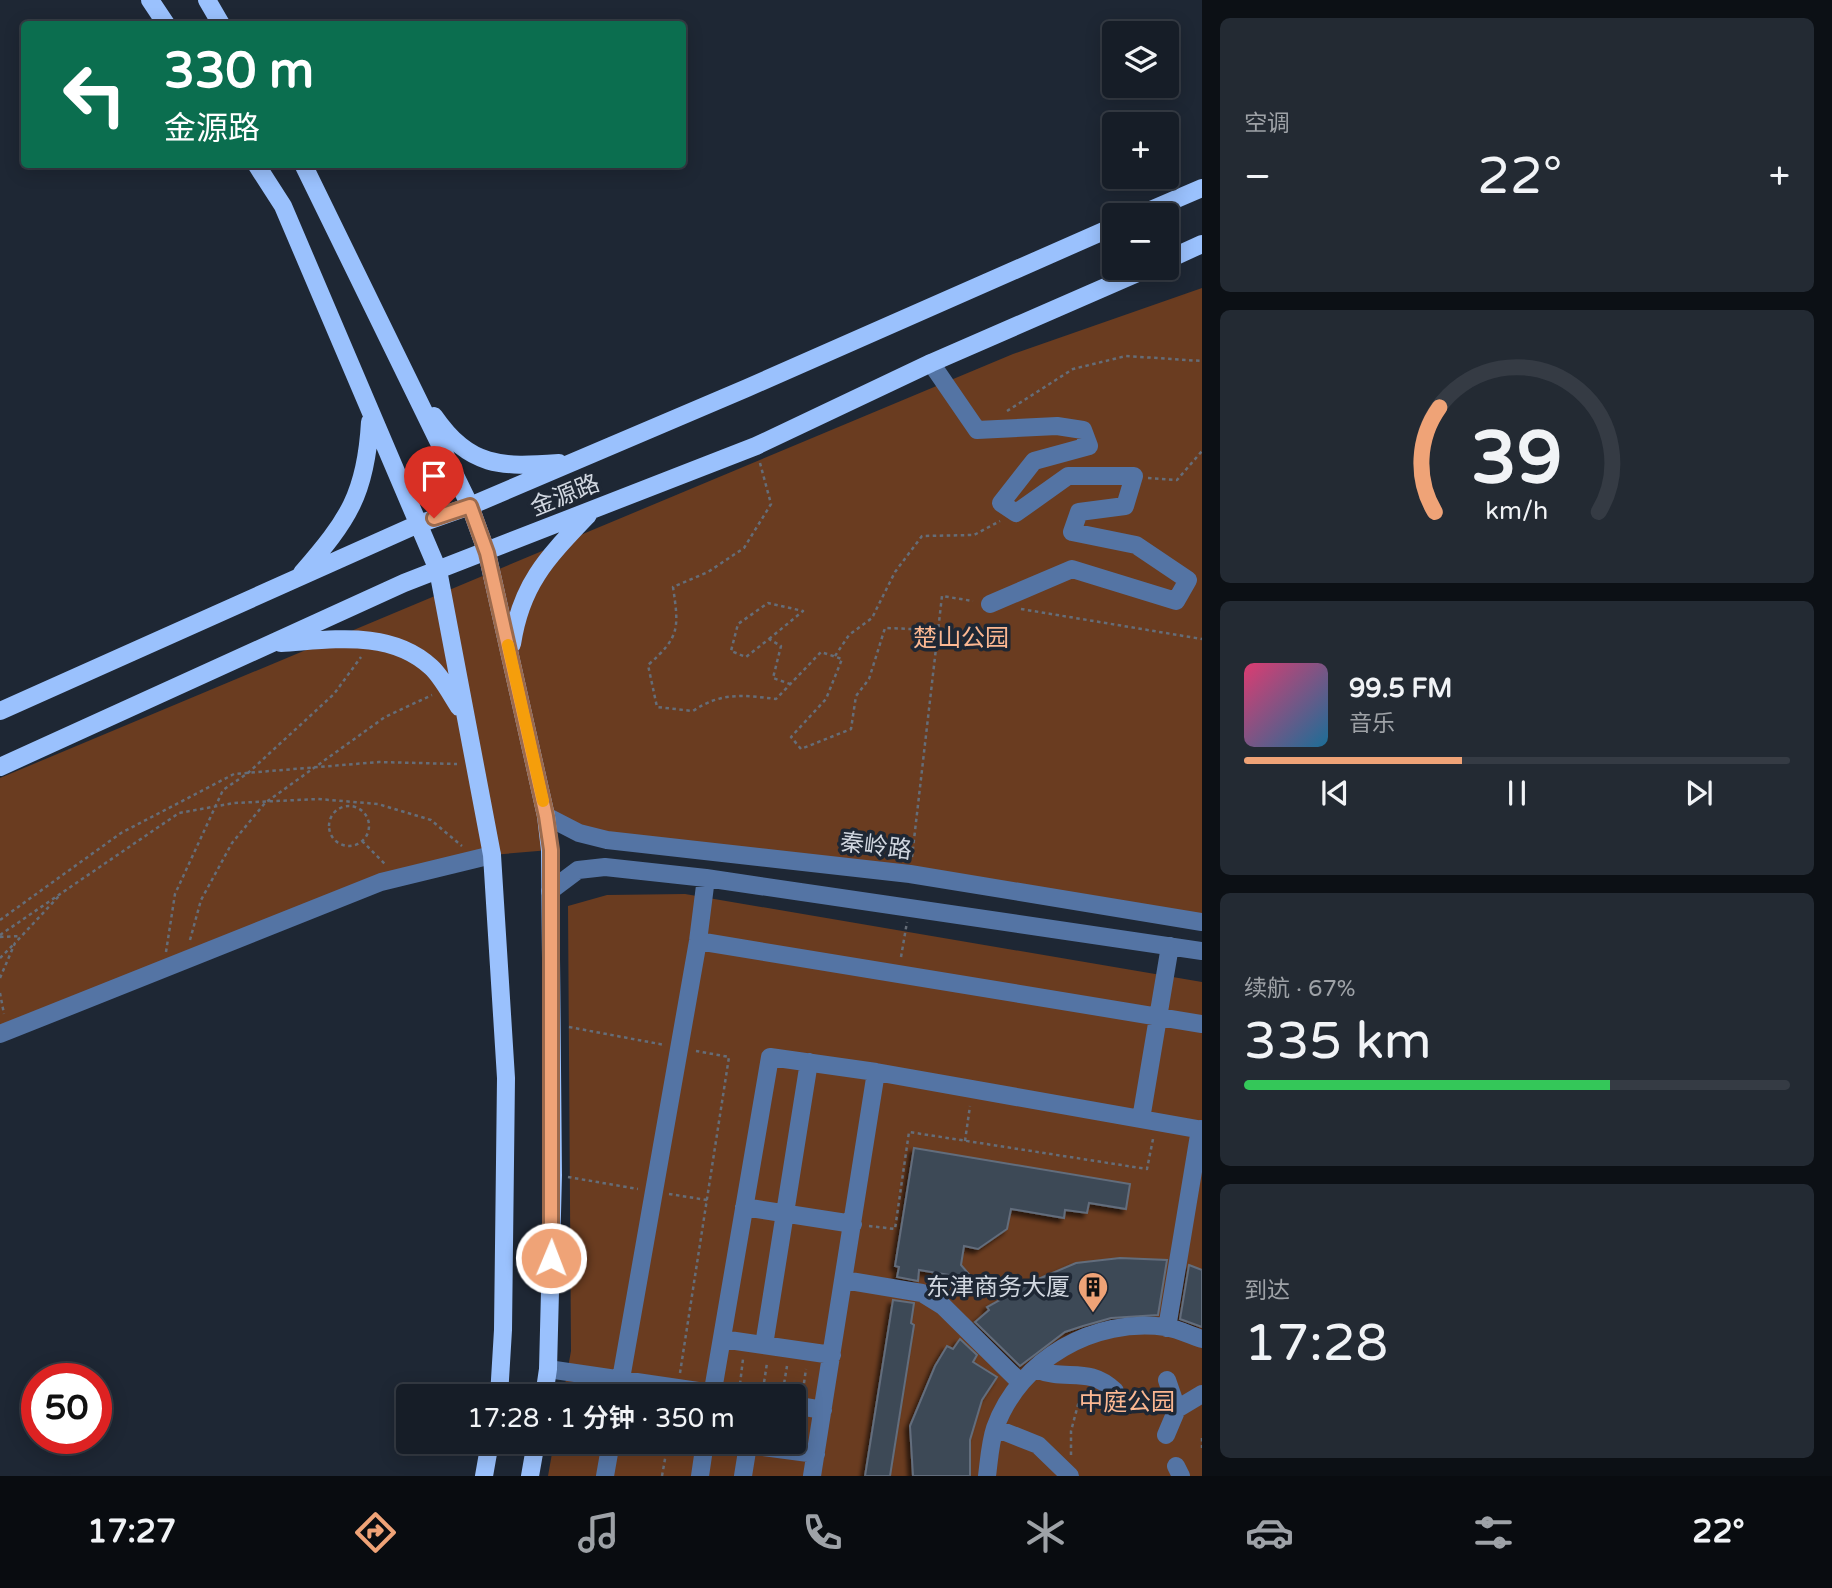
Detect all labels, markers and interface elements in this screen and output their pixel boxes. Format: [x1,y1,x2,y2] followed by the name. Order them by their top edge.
[1102,21,1179,280] map controls
[1102,21,1179,98] button: layers
[164,42,314,101] text: 330 m
[49,49,140,140] icon: left
[164,110,260,148] text: 金源路
[1244,110,1290,138] text: 空调
[1102,112,1179,189] button: +
[1477,145,1562,208] text: 22°
[1244,154,1271,200] text: −
[1769,154,1790,200] text: +
[1102,203,1179,280] button: −
[1471,416,1563,504] text: 39
[404,446,464,518] pin
[415,457,453,495] icon: arrive
[526,469,604,522] street label: 金源路
[1486,496,1548,526] text: km/h
[913,624,1009,653] park label: 楚山公园
[1349,673,1452,704] text: 99.5 FM
[1349,710,1395,738] text: 音乐
[1316,774,1354,812] icon: previous
[1498,774,1536,812] icon: pause
[1680,774,1718,812] icon: next
[838,828,913,865] street label: 秦岭路
[1244,975,1356,1003] text: 续航 · 67%
[1244,1010,1432,1073] text: 335 km
[514,1221,588,1295] position arrow
[1076,1270,1110,1314] building icon: 东津商务大厦
[926,1273,1070,1302] place label: 东津商务大厦
[1244,1277,1290,1305] text: 到达
[1244,1312,1388,1375] text: 17:28
[21,1363,112,1454] speed limit sign: 50
[1079,1388,1175,1417] park label: 中庭公园
[467,1403,735,1434] text: 17:28 · 1 分钟 · 350 m
[351,1508,400,1557] icon: directions
[574,1508,623,1557] icon: music
[798,1508,847,1557] icon: phone
[1021,1508,1070,1557] icon: climate
[1245,1508,1294,1557] icon: car
[1469,1508,1518,1557] icon: filters
[87,1513,176,1551] text: 17:27
[1692,1513,1745,1551] text: 22°

